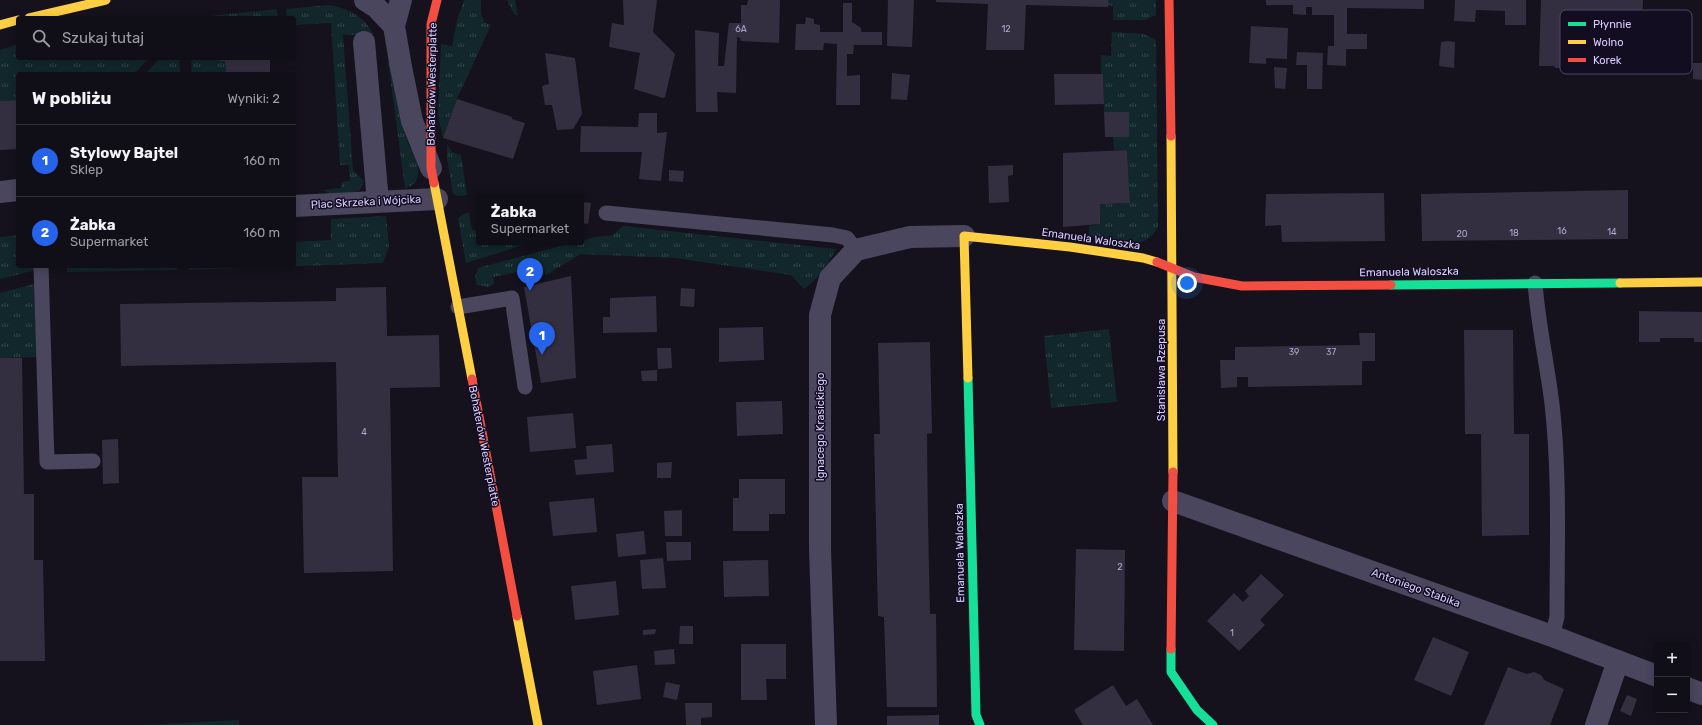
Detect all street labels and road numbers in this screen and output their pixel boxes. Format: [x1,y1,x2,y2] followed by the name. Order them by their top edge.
[424,22,440,146] street label: Bohaterów Westerplatte
[310,193,422,211] street label: Plac Skrzeka i Wójcika
[1041,226,1141,252] street label: Emanuela Waloszka
[1359,265,1459,279] street label: Emanuela Waloszka
[1155,319,1168,421] street label: Stanisława Rzepusa
[814,373,827,481] street label: Ignacego Krasickiego
[466,384,502,508] street label: Bohaterów Westerplatte
[953,503,967,603] street label: Emanuela Waloszka
[1370,566,1462,610] street label: Antoniego Stabika

